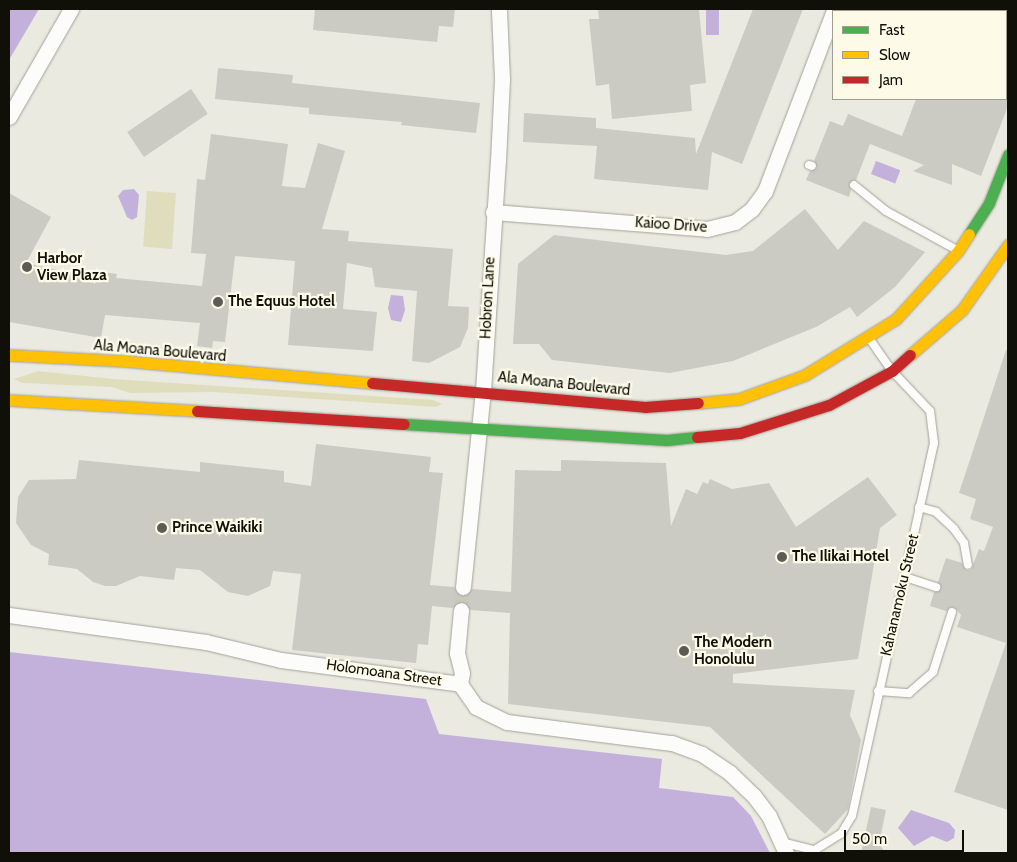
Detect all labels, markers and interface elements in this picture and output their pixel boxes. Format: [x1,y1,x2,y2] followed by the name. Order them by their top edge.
[832,10,1007,100] legend
[879,21,904,39] text: Fast
[879,46,910,64] text: Slow
[879,71,903,89] text: Jam
[634,213,708,237] street label: Kaioo Drive
[37,249,107,284] place label: Harbor View Plaza
[477,256,499,340] street label: Hobron Lane
[21,261,33,273] marker: Harbor View Plaza
[228,293,335,311] place label: The Equus Hotel
[212,296,224,308] marker: The Equus Hotel
[93,336,227,366] street label: Ala Moana Boulevard
[497,368,631,400] street label: Ala Moana Boulevard
[172,519,262,537] place label: Prince Waikiki
[156,522,168,534] marker: Prince Waikiki
[877,532,923,658] street label: Kahanamoku Street
[792,548,889,566] place label: The Ilikai Hotel
[776,551,788,563] marker: The Ilikai Hotel
[694,633,772,668] place label: The Modern Honolulu
[678,645,690,657] marker: The Modern Honolulu
[325,656,443,690] street label: Holomoana Street
[847,820,967,852] scale bar
[852,830,887,848] text: 50 m

